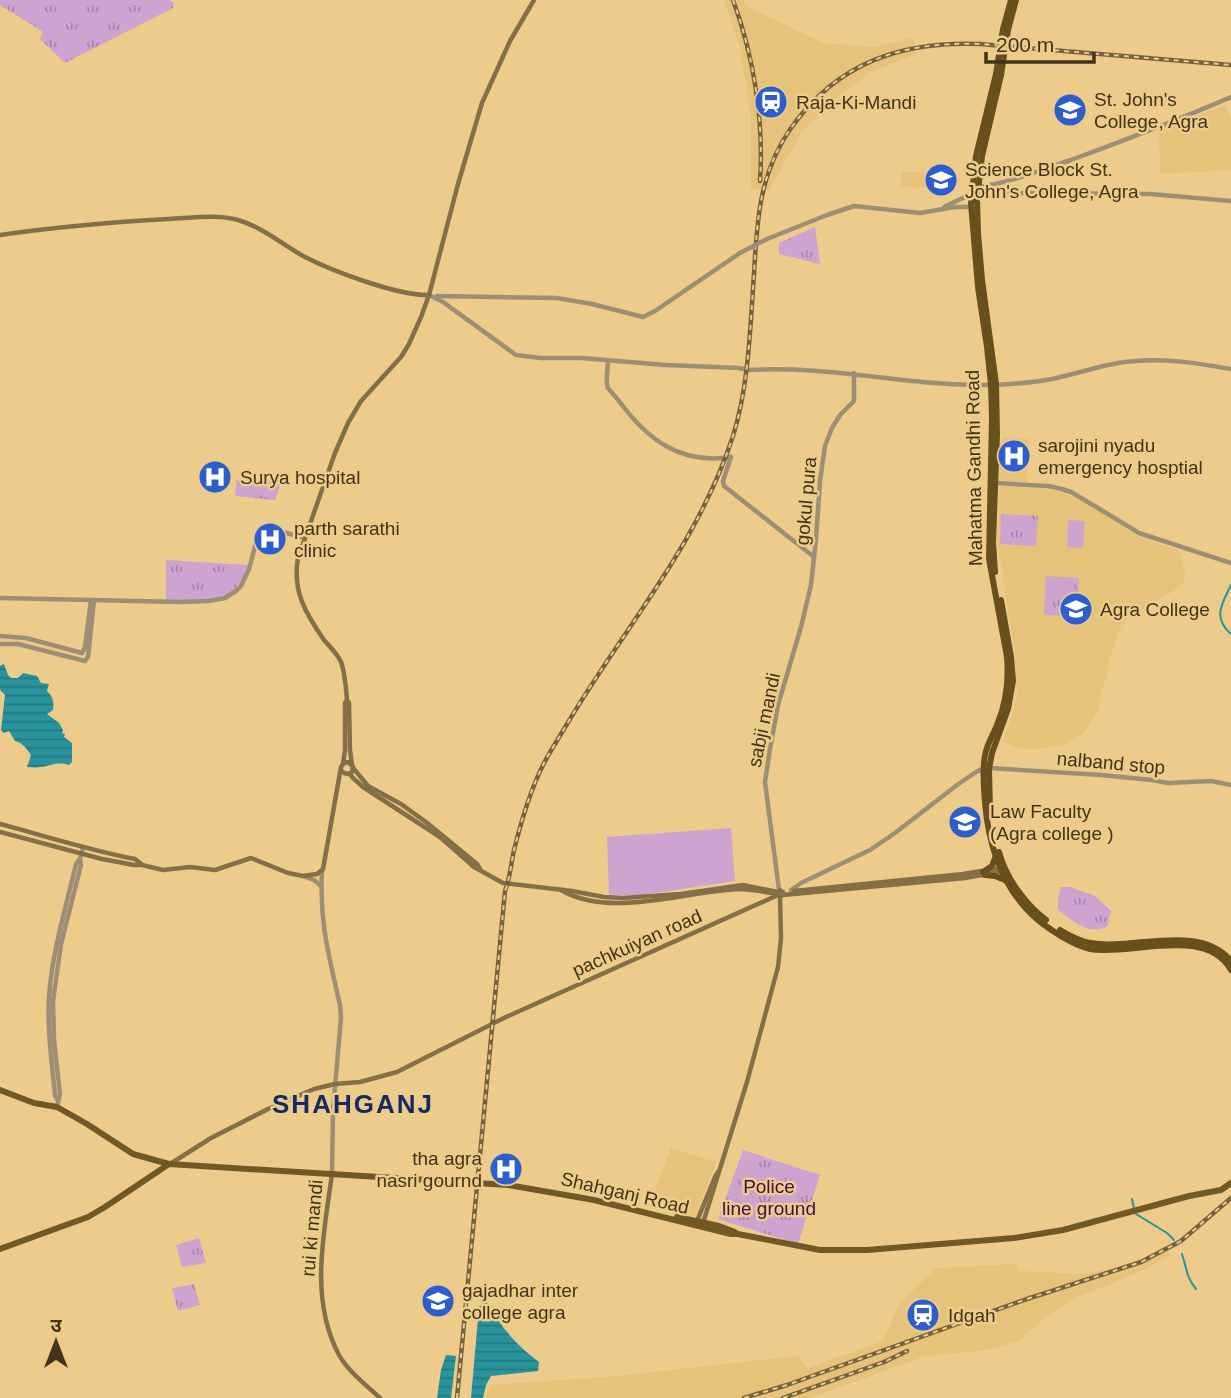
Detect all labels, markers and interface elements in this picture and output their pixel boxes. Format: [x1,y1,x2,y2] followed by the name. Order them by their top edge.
[986,21,1094,65] scale bar
[996,33,1054,56] text: 200 m
[752,83,790,121] station icon: Raja-Ki-Mandi
[1094,89,1209,132] place label: St. John's College, Agra
[1051,91,1089,129] school or university icon: St. John's College, Agra
[796,92,916,113] place label: Raja-Ki-Mandi
[965,159,1139,202] place label: Science Block St. John's College, Agra
[922,161,960,199] school or university icon: Science Block St. John's College, Agra
[962,370,986,566] street label: Mahatma Gandhi Road
[1038,435,1203,478] place label: sarojini nyadu emergency hosptial
[995,437,1033,475] hospital icon: sarojini nyadu emergency hosptial
[792,455,820,546] street label: gokul pura
[196,458,234,496] hospital icon: Surya hospital
[240,467,360,488] place label: Surya hospital
[294,518,400,561] place label: parth sarathi clinic
[251,520,289,558] hospital icon: parth sarathi clinic
[1057,590,1095,628] school or university icon: Agra College
[1100,599,1210,620] place label: Agra College
[744,671,784,769] street label: sabji mandi
[1056,748,1166,778] street label: nalband stop
[990,801,1114,844] place label: Law Faculty (Agra college )
[946,803,984,841] school or university icon: Law Faculty (Agra college )
[569,905,705,981] street label: pachkuiyan road
[272,1089,434,1119] district label: SHAHGANJ
[376,1148,482,1191] place label: tha agra nasri gournd
[487,1150,525,1188] hospital icon: tha agra nasri gournd
[559,1168,691,1218] street label: Shahganj Road
[722,1176,816,1219] park label: Police line ground
[297,1179,327,1277] street label: rui ki mandi
[462,1280,579,1323] place label: gajadhar inter college agra
[419,1282,457,1320] school or university icon: gajadhar inter college agra
[904,1296,942,1334] station icon: Idgah
[948,1305,996,1326] place label: Idgah
[21,1307,91,1377] north arrow
[50,1315,62,1336] text: उ

